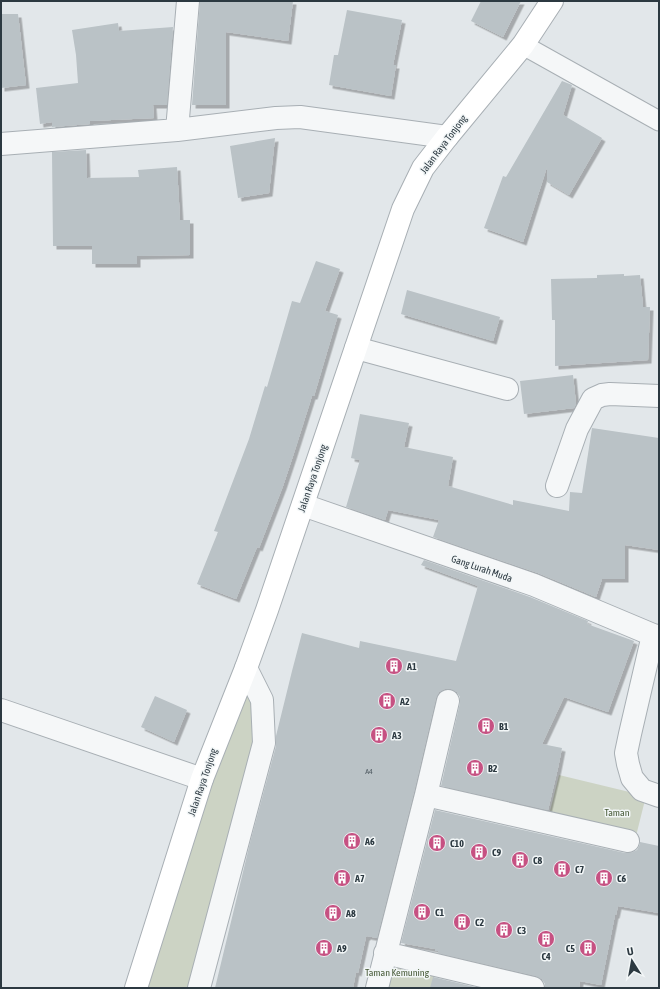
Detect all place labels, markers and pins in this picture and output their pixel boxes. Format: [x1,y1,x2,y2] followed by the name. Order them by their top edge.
[384,656,404,676] building icon: A1
[406,661,417,672] place label: A1
[377,691,397,711] building icon: A2
[399,696,410,707] place label: A2
[476,716,496,736] building icon: B1
[499,721,509,732] place label: B1
[369,725,389,745] building icon: A3
[391,730,402,741] place label: A3
[465,758,485,778] building icon: B2
[488,763,498,774] place label: B2
[342,831,362,851] building icon: A6
[427,833,447,853] building icon: C10
[364,836,375,847] place label: A6
[450,838,464,849] place label: C10
[469,842,489,862] building icon: C9
[492,847,502,858] place label: C9
[510,850,530,870] building icon: C8
[533,855,543,866] place label: C8
[552,859,572,879] building icon: C7
[575,864,585,875] place label: C7
[332,868,352,888] building icon: A7
[594,868,614,888] building icon: C6
[354,873,365,884] place label: A7
[617,873,627,884] place label: C6
[412,902,432,922] building icon: C1
[323,903,343,923] building icon: A8
[435,907,445,918] place label: C1
[345,908,356,919] place label: A8
[452,912,472,932] building icon: C2
[475,917,485,928] place label: C2
[494,920,514,940] building icon: C3
[517,925,527,936] place label: C3
[536,929,556,949] building icon: C4
[314,938,334,958] building icon: A9
[578,938,598,958] building icon: C5
[336,943,347,954] place label: A9
[566,943,575,954] place label: C5
[541,951,551,962] place label: C4

